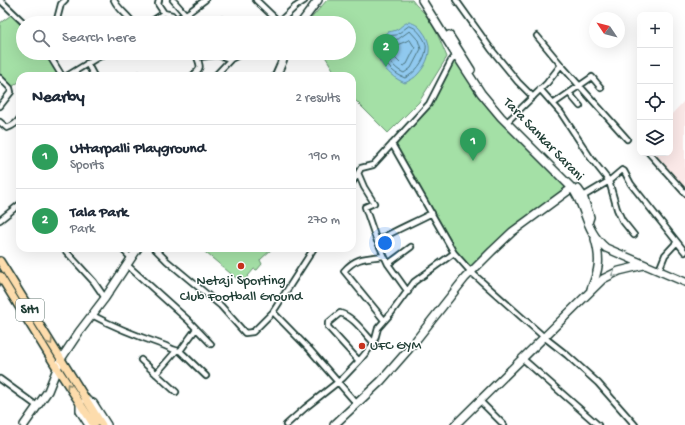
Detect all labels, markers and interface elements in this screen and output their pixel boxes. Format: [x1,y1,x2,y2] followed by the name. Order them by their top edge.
[589,12,625,48] north arrow
[637,12,673,156] map controls
[637,12,673,48] button: +
[16,16,356,60] search box
[30,27,52,49] icon: search
[62,29,136,47] text: Search here
[373,34,399,67] pin: 2
[637,48,673,84] button: −
[637,84,673,120] button: locate
[32,88,85,108] text: Nearby
[295,91,340,106] text: 2 results
[498,94,587,185] street label: Tara Sankar Sarani
[637,120,673,156] button: layers
[460,128,486,161] pin: 1
[70,140,206,158] text: Uttarpalli Playground
[42,149,48,164] text: 1
[309,149,340,164] text: 190 m
[70,158,104,173] text: Sports
[70,204,128,222] text: Tala Park
[42,213,48,228] text: 2
[307,213,340,228] text: 270 m
[70,222,95,237] text: Park
[375,233,395,253] your location
[236,261,246,271] marker: Netaji Sporting Club Football Ground
[611,269,618,276] one-way arrow
[180,273,304,306] place label: Netaji Sporting Club Football Ground
[16,299,44,321] road number: SH1
[45,337,52,344] one-way arrow
[370,338,421,355] place label: UFC GYM
[357,341,367,351] marker: UFC GYM
[67,383,74,390] one-way arrow

